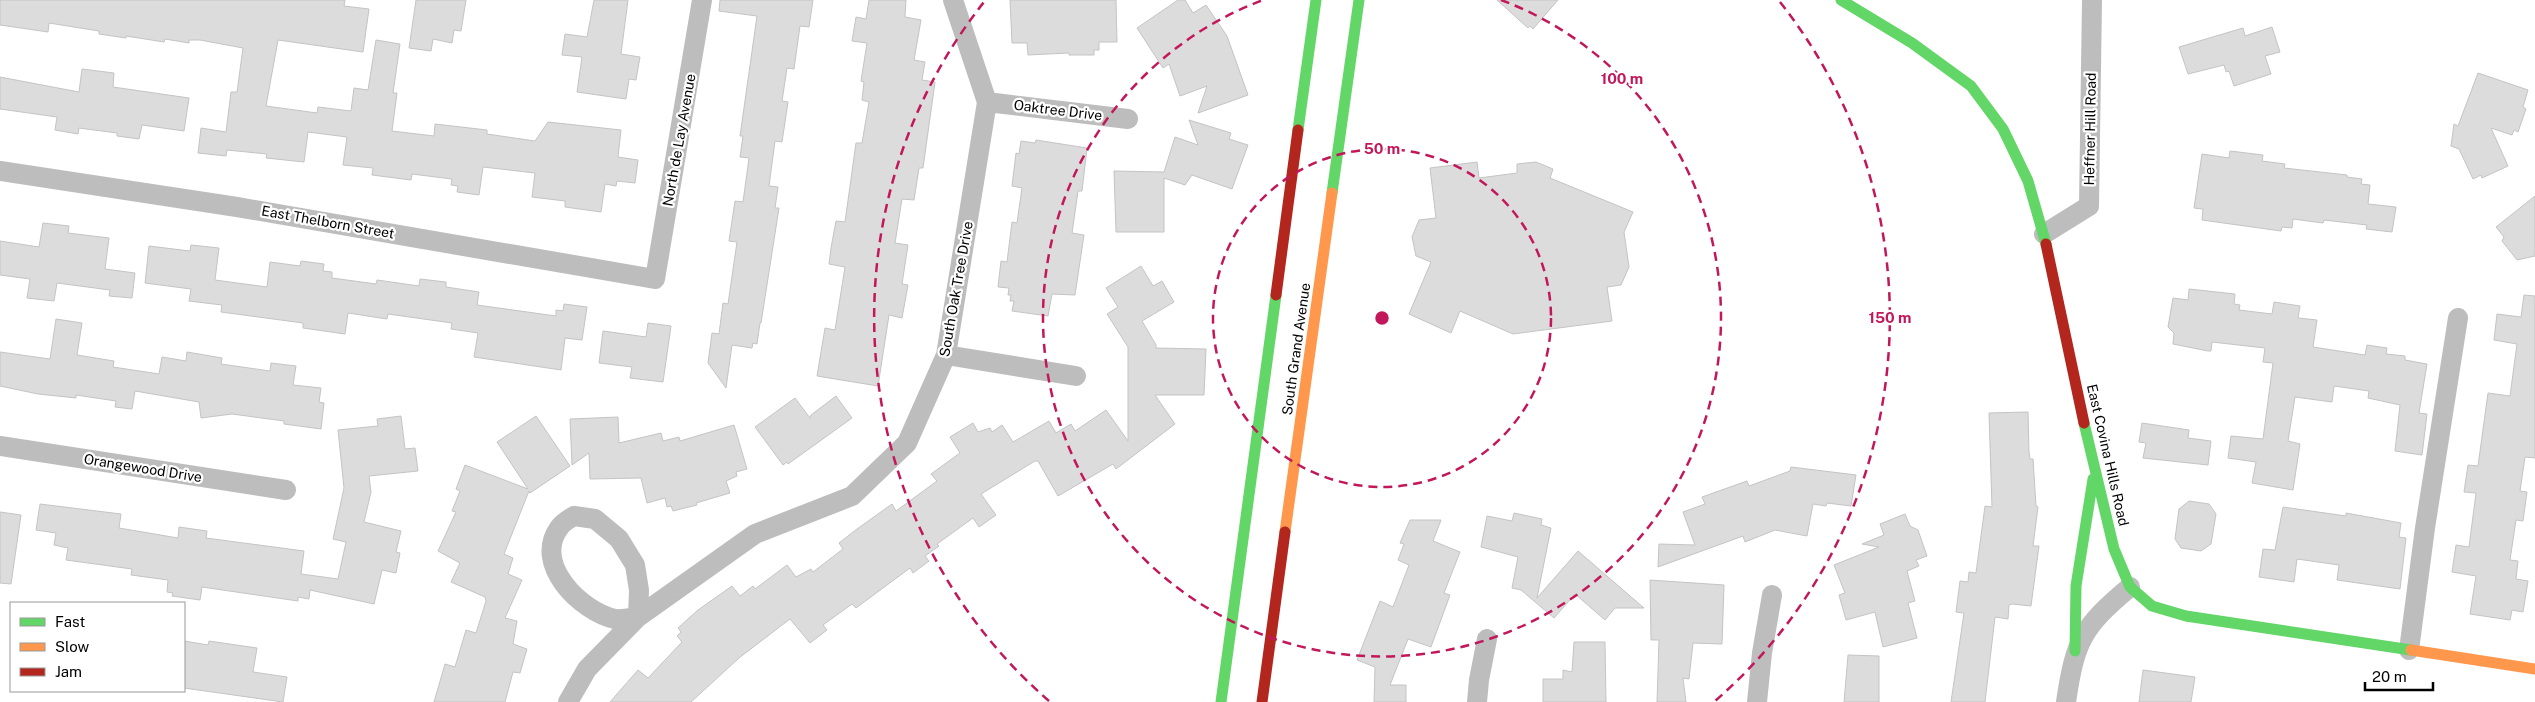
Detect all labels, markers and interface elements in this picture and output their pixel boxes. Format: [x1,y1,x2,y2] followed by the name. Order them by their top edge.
[1601,70,1643,87] text: 100 m
[659,72,699,208] street label: North de Lay Avenue
[2081,72,2099,186] street label: Heffner Hill Road
[1013,97,1103,123] street label: Oaktree Drive
[1364,140,1400,157] text: 50 m
[260,202,396,242] street label: East Thelborn Street
[936,220,976,358] street label: South Oak Tree Drive
[1279,282,1313,416] street label: South Grand Avenue
[1373,309,1391,327] centre of rings
[1868,309,1912,326] text: 150 m
[2084,382,2132,528] street label: East Covina Hills Road
[83,451,203,485] street label: Orangewood Drive
[10,602,185,692] legend
[55,613,85,630] text: Fast
[55,638,90,655] text: Slow
[2365,660,2432,692] scale bar
[55,663,82,680] text: Jam
[2372,668,2407,685] text: 20 m

